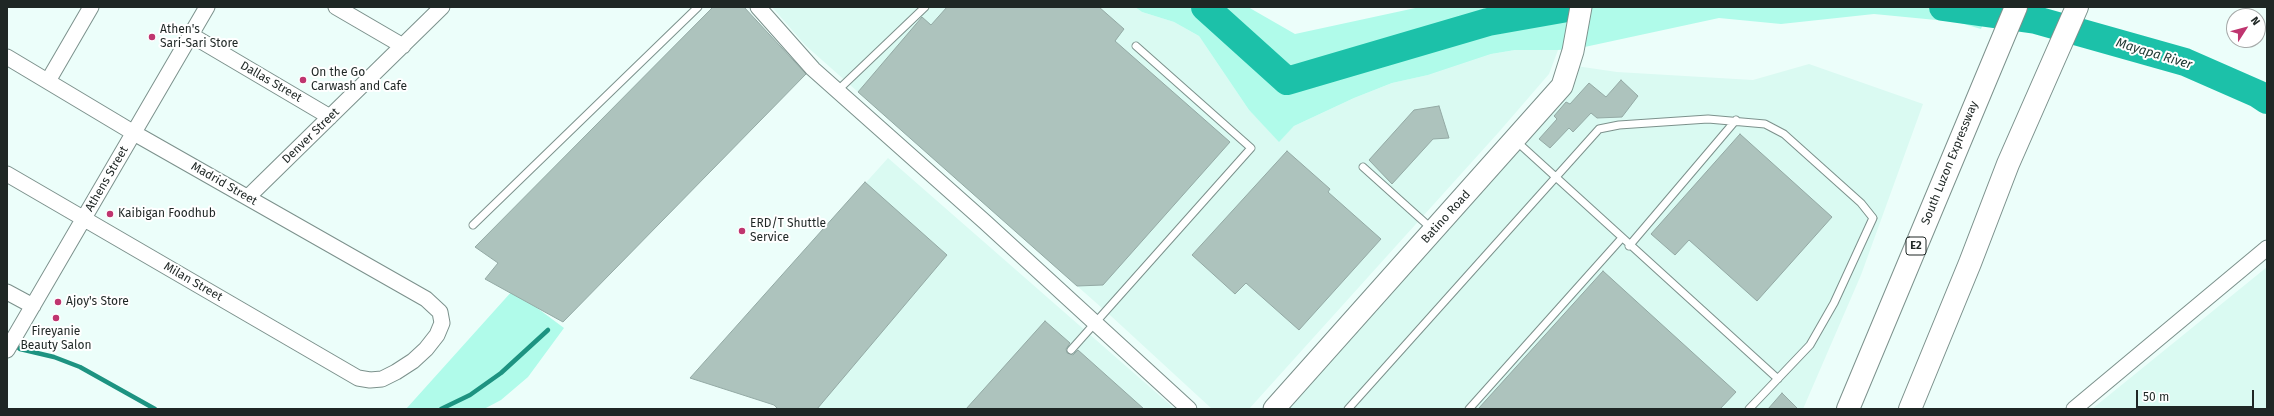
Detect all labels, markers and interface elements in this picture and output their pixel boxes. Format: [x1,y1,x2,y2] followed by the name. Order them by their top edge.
[2226,8,2266,48] north arrow
[2248,14,2263,28] text: N
[160,23,238,51] place label: Athen's Sari-Sari Store
[147,32,157,42] marker: Athen's Sari-Sari Store
[2114,35,2194,73] water label: Mayapa River
[238,59,304,105] street label: Dallas Street
[311,66,407,94] place label: On the Go Carwash and Cafe
[298,75,308,85] marker: On the Go Carwash and Cafe
[1919,99,1981,227] street label: South Luzon Expressway
[279,105,343,167] street label: Denver Street
[82,144,132,214] street label: Athens Street
[188,159,260,209] street label: Madrid Street
[1418,187,1474,247] street label: Batino Road
[118,207,216,221] place label: Kaibigan Foodhub
[105,209,115,219] marker: Kaibigan Foodhub
[750,217,826,245] place label: ERD/T Shuttle Service
[737,226,747,236] marker: ERD/T Shuttle Service
[1906,237,1926,255] road number: E2
[161,259,225,305] street label: Milan Street
[66,295,129,309] place label: Ajoy's Store
[53,297,63,307] marker: Ajoy's Store
[51,313,61,323] marker: Fireyanie Beauty Salon
[20,325,92,353] place label: Fireyanie Beauty Salon
[2138,382,2256,408] scale bar
[2143,390,2169,404] text: 50 m

